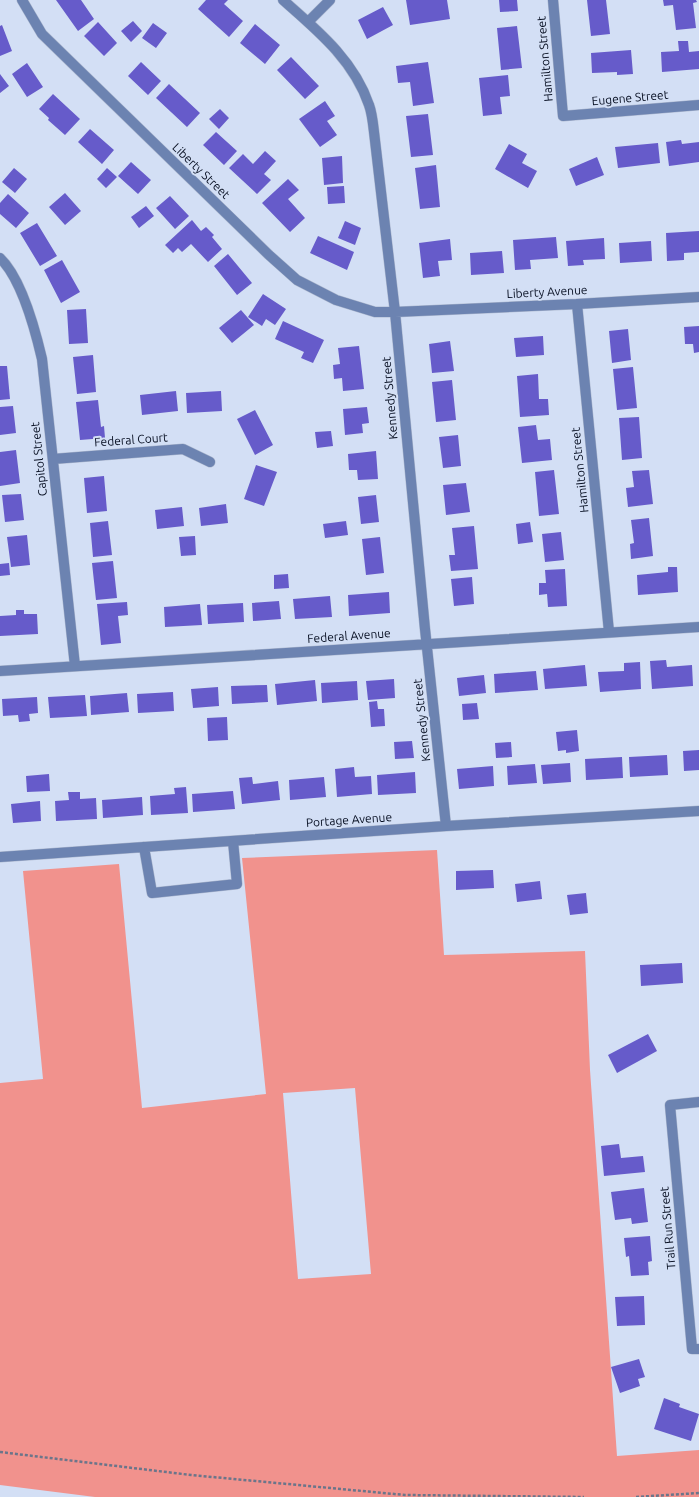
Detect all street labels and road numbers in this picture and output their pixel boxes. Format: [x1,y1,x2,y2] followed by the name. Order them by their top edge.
[534,15,555,102] street label: Hamilton Street
[591,88,669,107] street label: Eugene Street
[170,140,233,201] street label: Liberty Street
[506,283,588,300] street label: Liberty Avenue
[379,356,400,440] street label: Kennedy Street
[28,421,49,497] street label: Capitol Street
[569,426,590,513] street label: Hamilton Street
[94,430,168,449] street label: Federal Court
[307,626,391,645] street label: Federal Avenue
[411,678,432,762] street label: Kennedy Street
[306,810,392,829] street label: Portage Avenue
[657,1186,678,1270] street label: Trail Run Street

